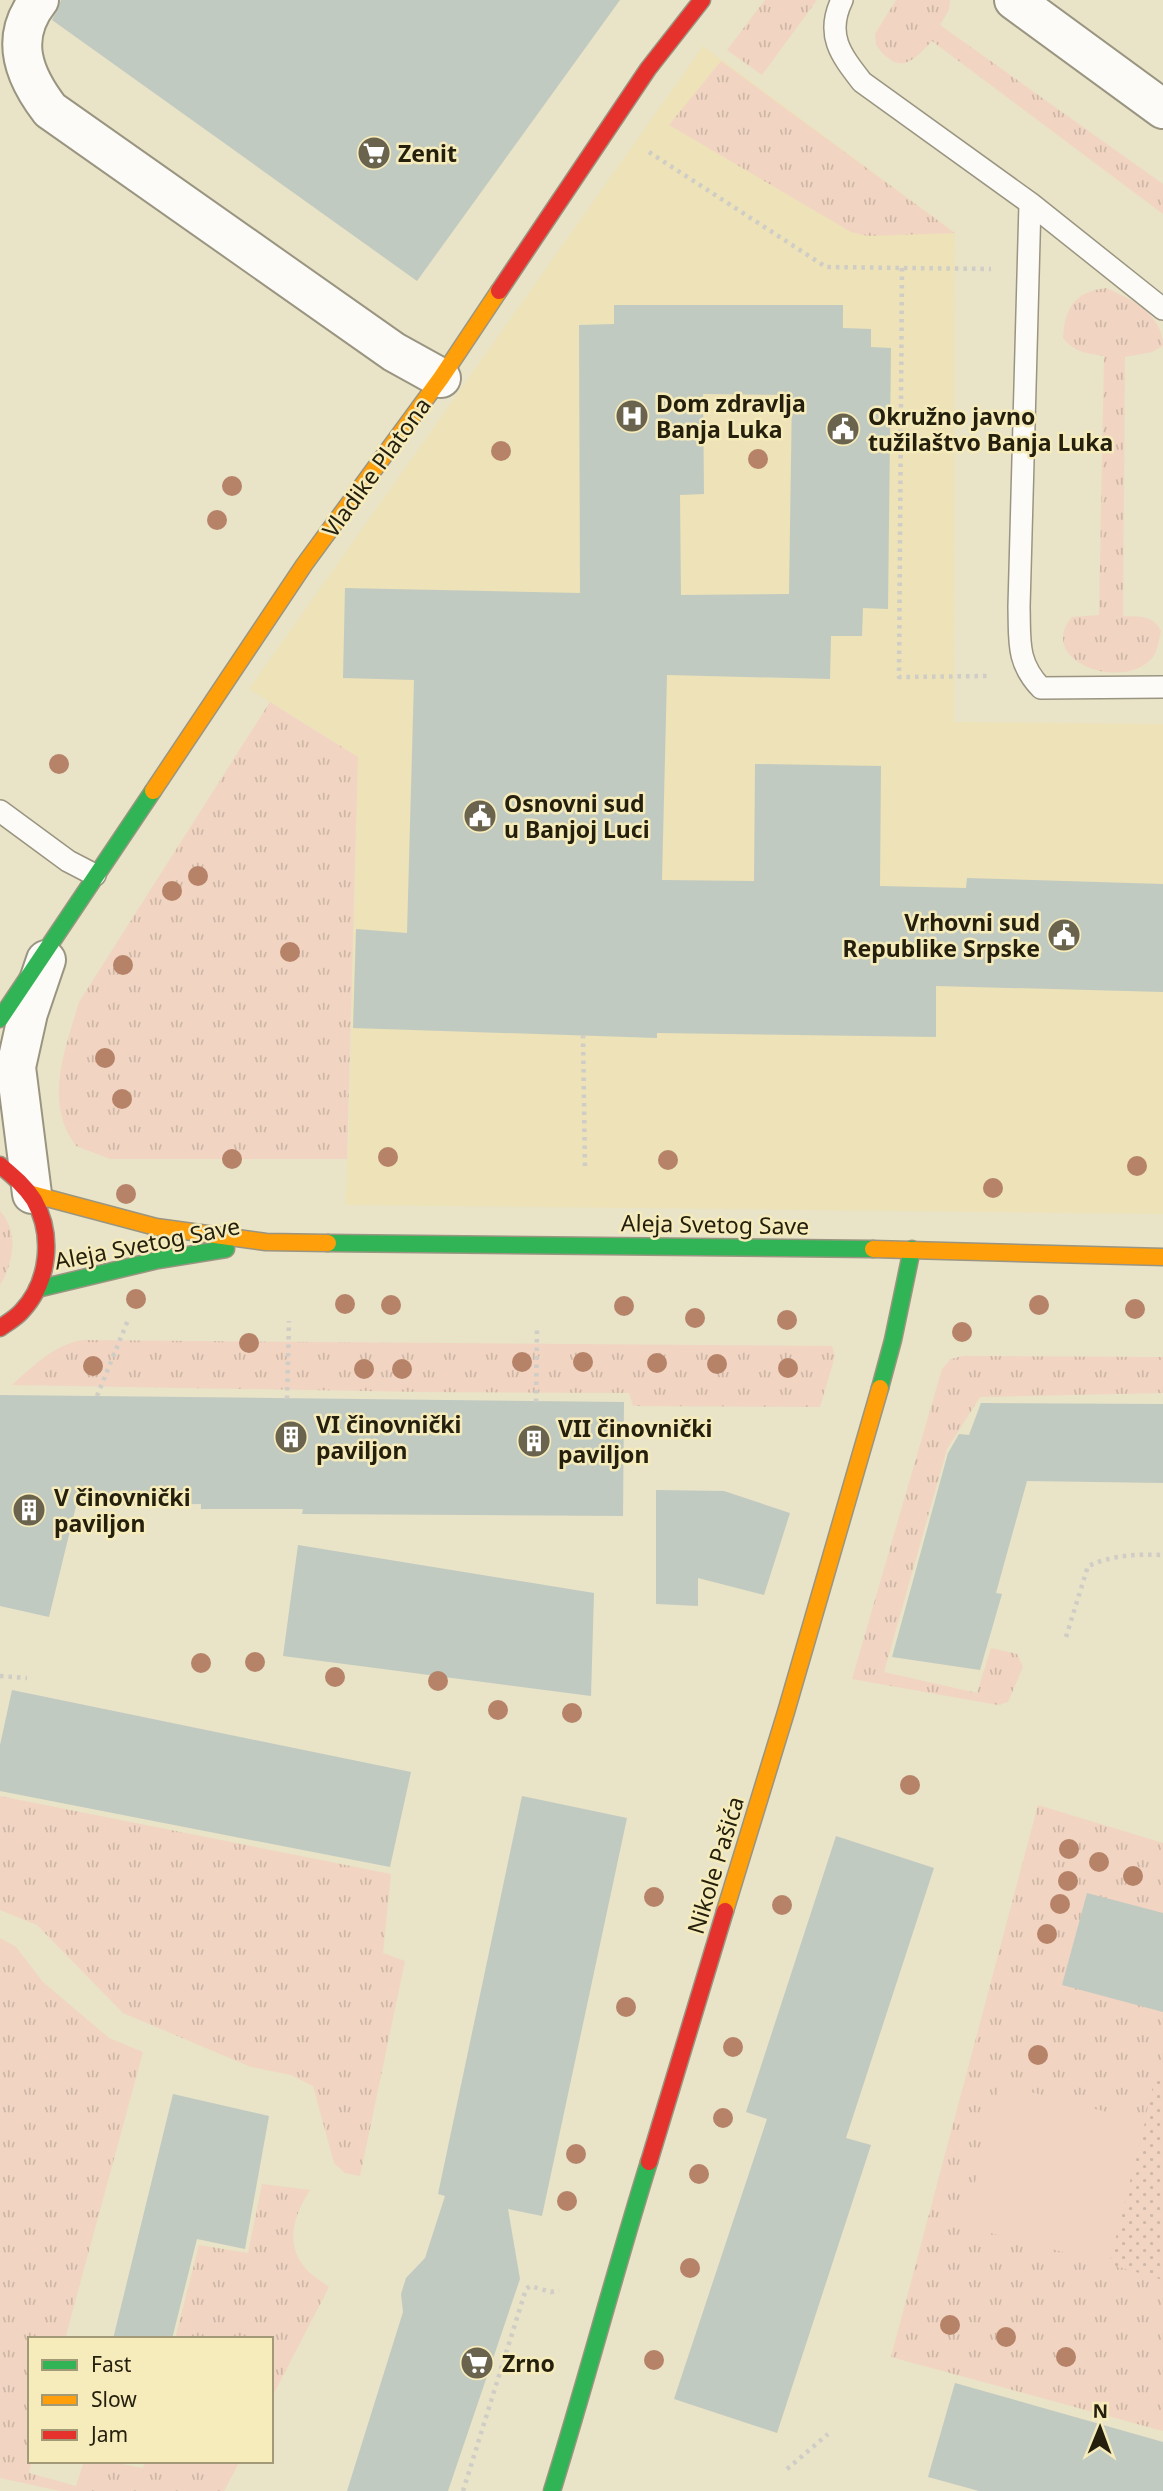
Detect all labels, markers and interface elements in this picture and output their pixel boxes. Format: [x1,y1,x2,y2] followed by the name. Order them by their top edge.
[355,134,393,172] supermarket icon: Zenit
[398,137,457,169] place label: Zenit
[656,387,806,445] place label: Dom zdravlja Banja Luka
[314,390,438,544] street label: Vladike Platona
[613,397,651,435] hospital icon: Dom zdravlja Banja Luka
[868,400,1113,458] place label: Okružno javno tužilaštvo Banja Luka
[824,410,862,448] public building icon: Okružno javno tužilaštvo Banja Luka
[504,787,650,845] place label: Osnovni sud u Banjoj Luci
[461,797,499,835] public building icon: Osnovni sud u Banjoj Luci
[842,906,1040,964] place label: Vrhovni sud Republike Srpske
[1045,916,1083,954] public building icon: Vrhovni sud Republike Srpske
[621,1206,809,1242] street label: Aleja Svetog Save
[52,1209,242,1277] street label: Aleja Svetog Save
[316,1408,461,1466] place label: VI činovnički paviljon
[558,1412,712,1470] place label: VII činovnički paviljon
[272,1418,310,1456] building icon: VI činovnički paviljon
[515,1422,553,1460] building icon: VII činovnički paviljon
[54,1481,191,1539] place label: V činovnički paviljon
[10,1491,48,1529] building icon: V činovnički paviljon
[679,1792,751,1938] street label: Nikole Pašića
[28,2337,273,2463] legend
[458,2344,496,2382] supermarket icon: Zrno
[502,2347,555,2379] place label: Zrno
[91,2350,132,2378] text: Fast
[91,2385,137,2413] text: Slow
[1065,2393,1135,2463] north arrow
[1092,2398,1108,2424] text: N
[89,2420,128,2448] text: Jam

